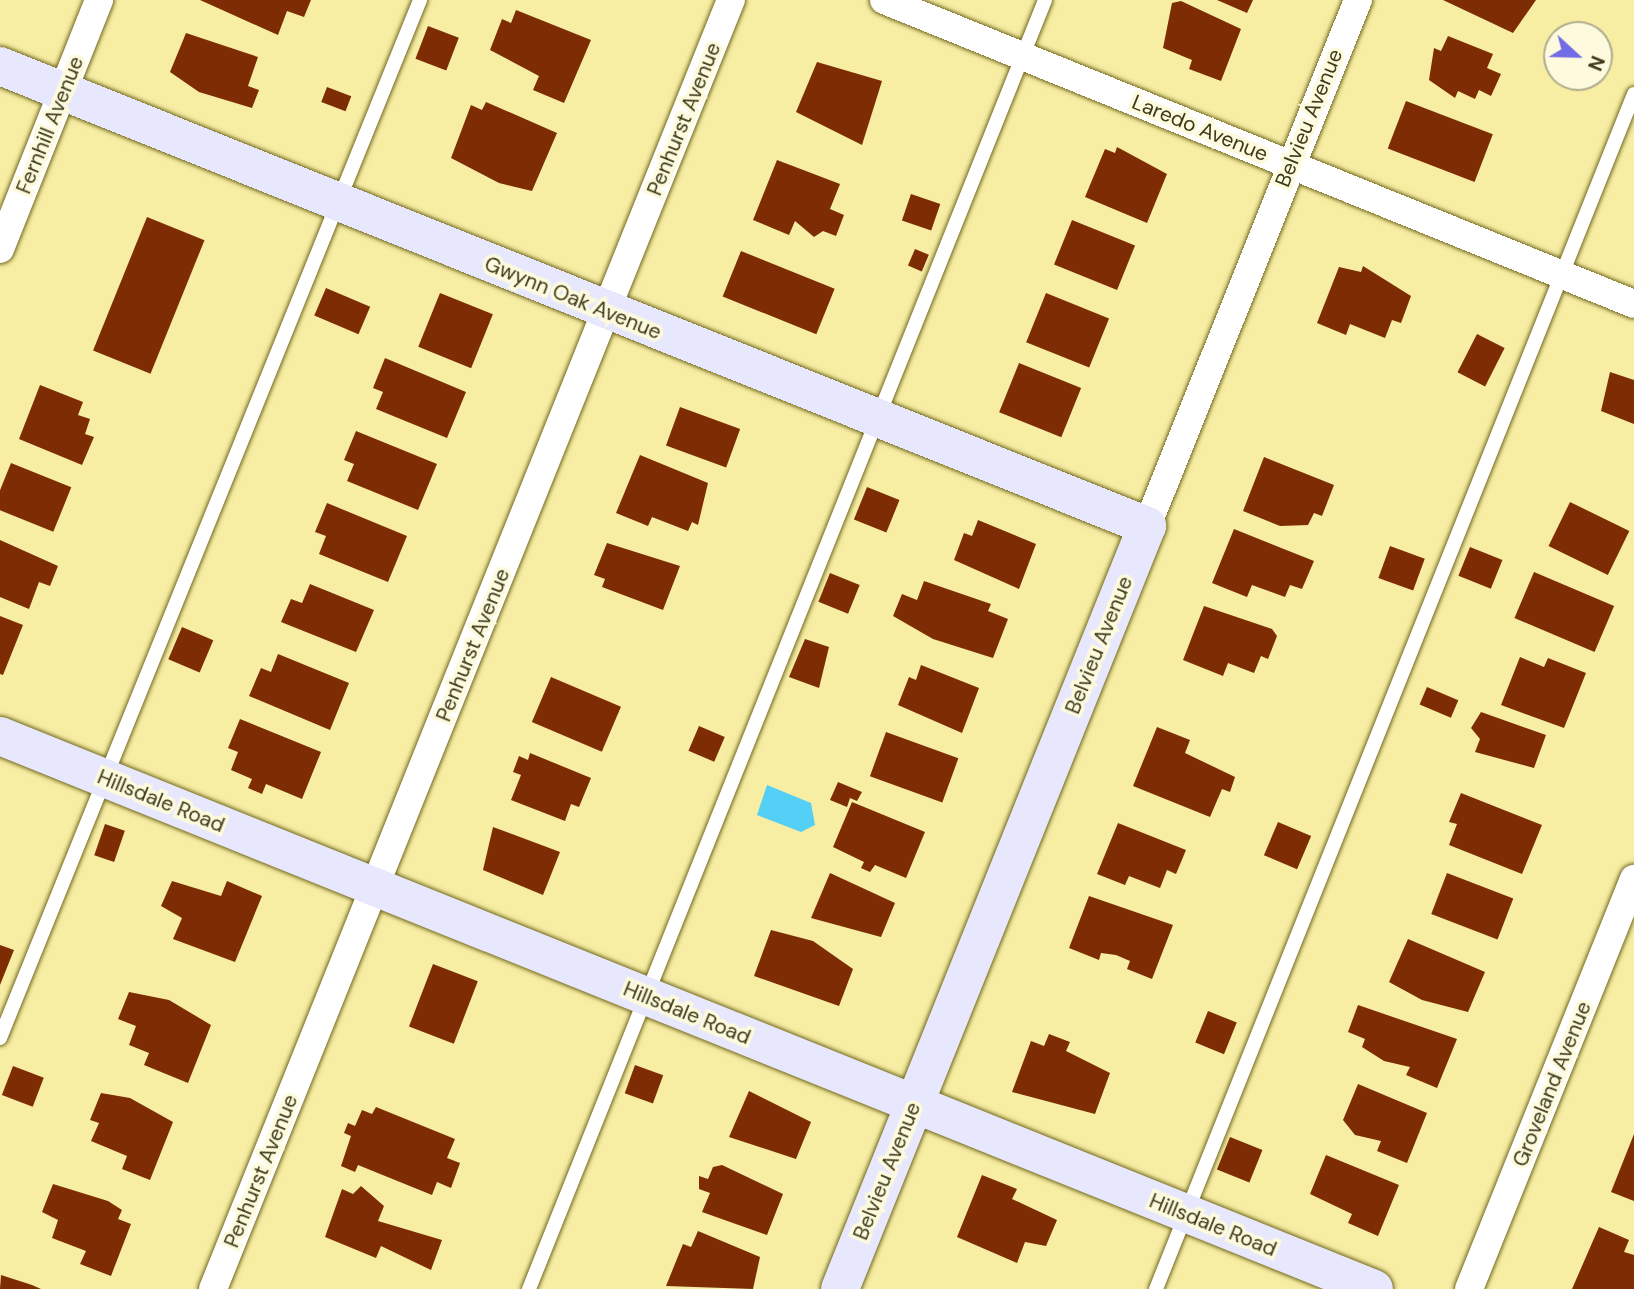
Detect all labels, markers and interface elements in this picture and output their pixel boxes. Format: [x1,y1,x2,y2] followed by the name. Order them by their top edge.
[1543,21,1613,91] north arrow
[642,39,726,199] street label: Penhurst Avenue
[1270,45,1348,191] street label: Belvieu Avenue
[1582,52,1610,74] text: N
[11,53,89,197] street label: Fernhill Avenue
[1128,89,1272,167] street label: Laredo Avenue
[481,251,665,345] street label: Gwynn Oak Avenue
[431,565,515,725] street label: Penhurst Avenue
[1060,572,1138,718] street label: Belvieu Avenue
[94,764,228,838] street label: Hillsdale Road
[620,976,754,1050] street label: Hillsdale Road
[1507,998,1597,1170] street label: Groveland Avenue
[219,1091,303,1251] street label: Penhurst Avenue
[848,1098,926,1244] street label: Belvieu Avenue
[1146,1188,1280,1262] street label: Hillsdale Road

